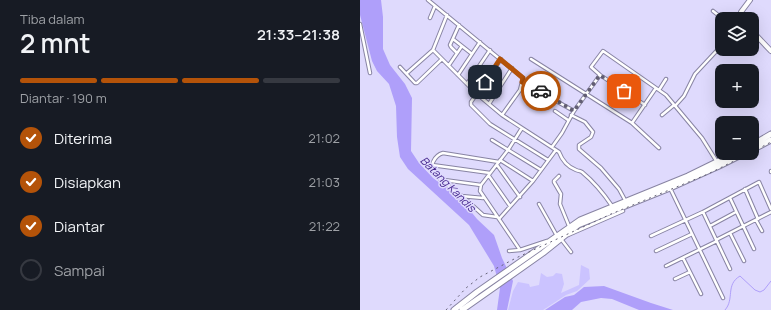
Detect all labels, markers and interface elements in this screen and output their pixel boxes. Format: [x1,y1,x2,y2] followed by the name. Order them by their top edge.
[20,10,85,28] text: Tiba dalam
[715,12,759,160] map controls
[715,12,759,56] button: layers
[257,24,340,45] text: 21:33–21:38
[20,25,90,61] text: 2 mnt
[715,64,759,108] button: +
[468,65,502,99] pin
[474,71,496,93] icon: home
[521,71,561,111] courier
[607,74,641,108] pin
[530,80,552,102] icon: car
[613,80,635,102] icon: bag
[20,89,107,107] text: Diantar · 190 m
[715,116,759,160] button: −
[20,127,42,149] icon: check
[54,128,112,149] text: Diterima
[308,129,340,147] text: 21:02
[417,153,480,215] water label: Batang Kandis
[20,171,42,193] icon: check
[54,172,121,193] text: Disiapkan
[309,173,340,191] text: 21:03
[20,215,42,237] icon: check
[54,216,105,237] text: Diantar
[309,217,340,235] text: 21:22
[54,260,105,281] text: Sampai

